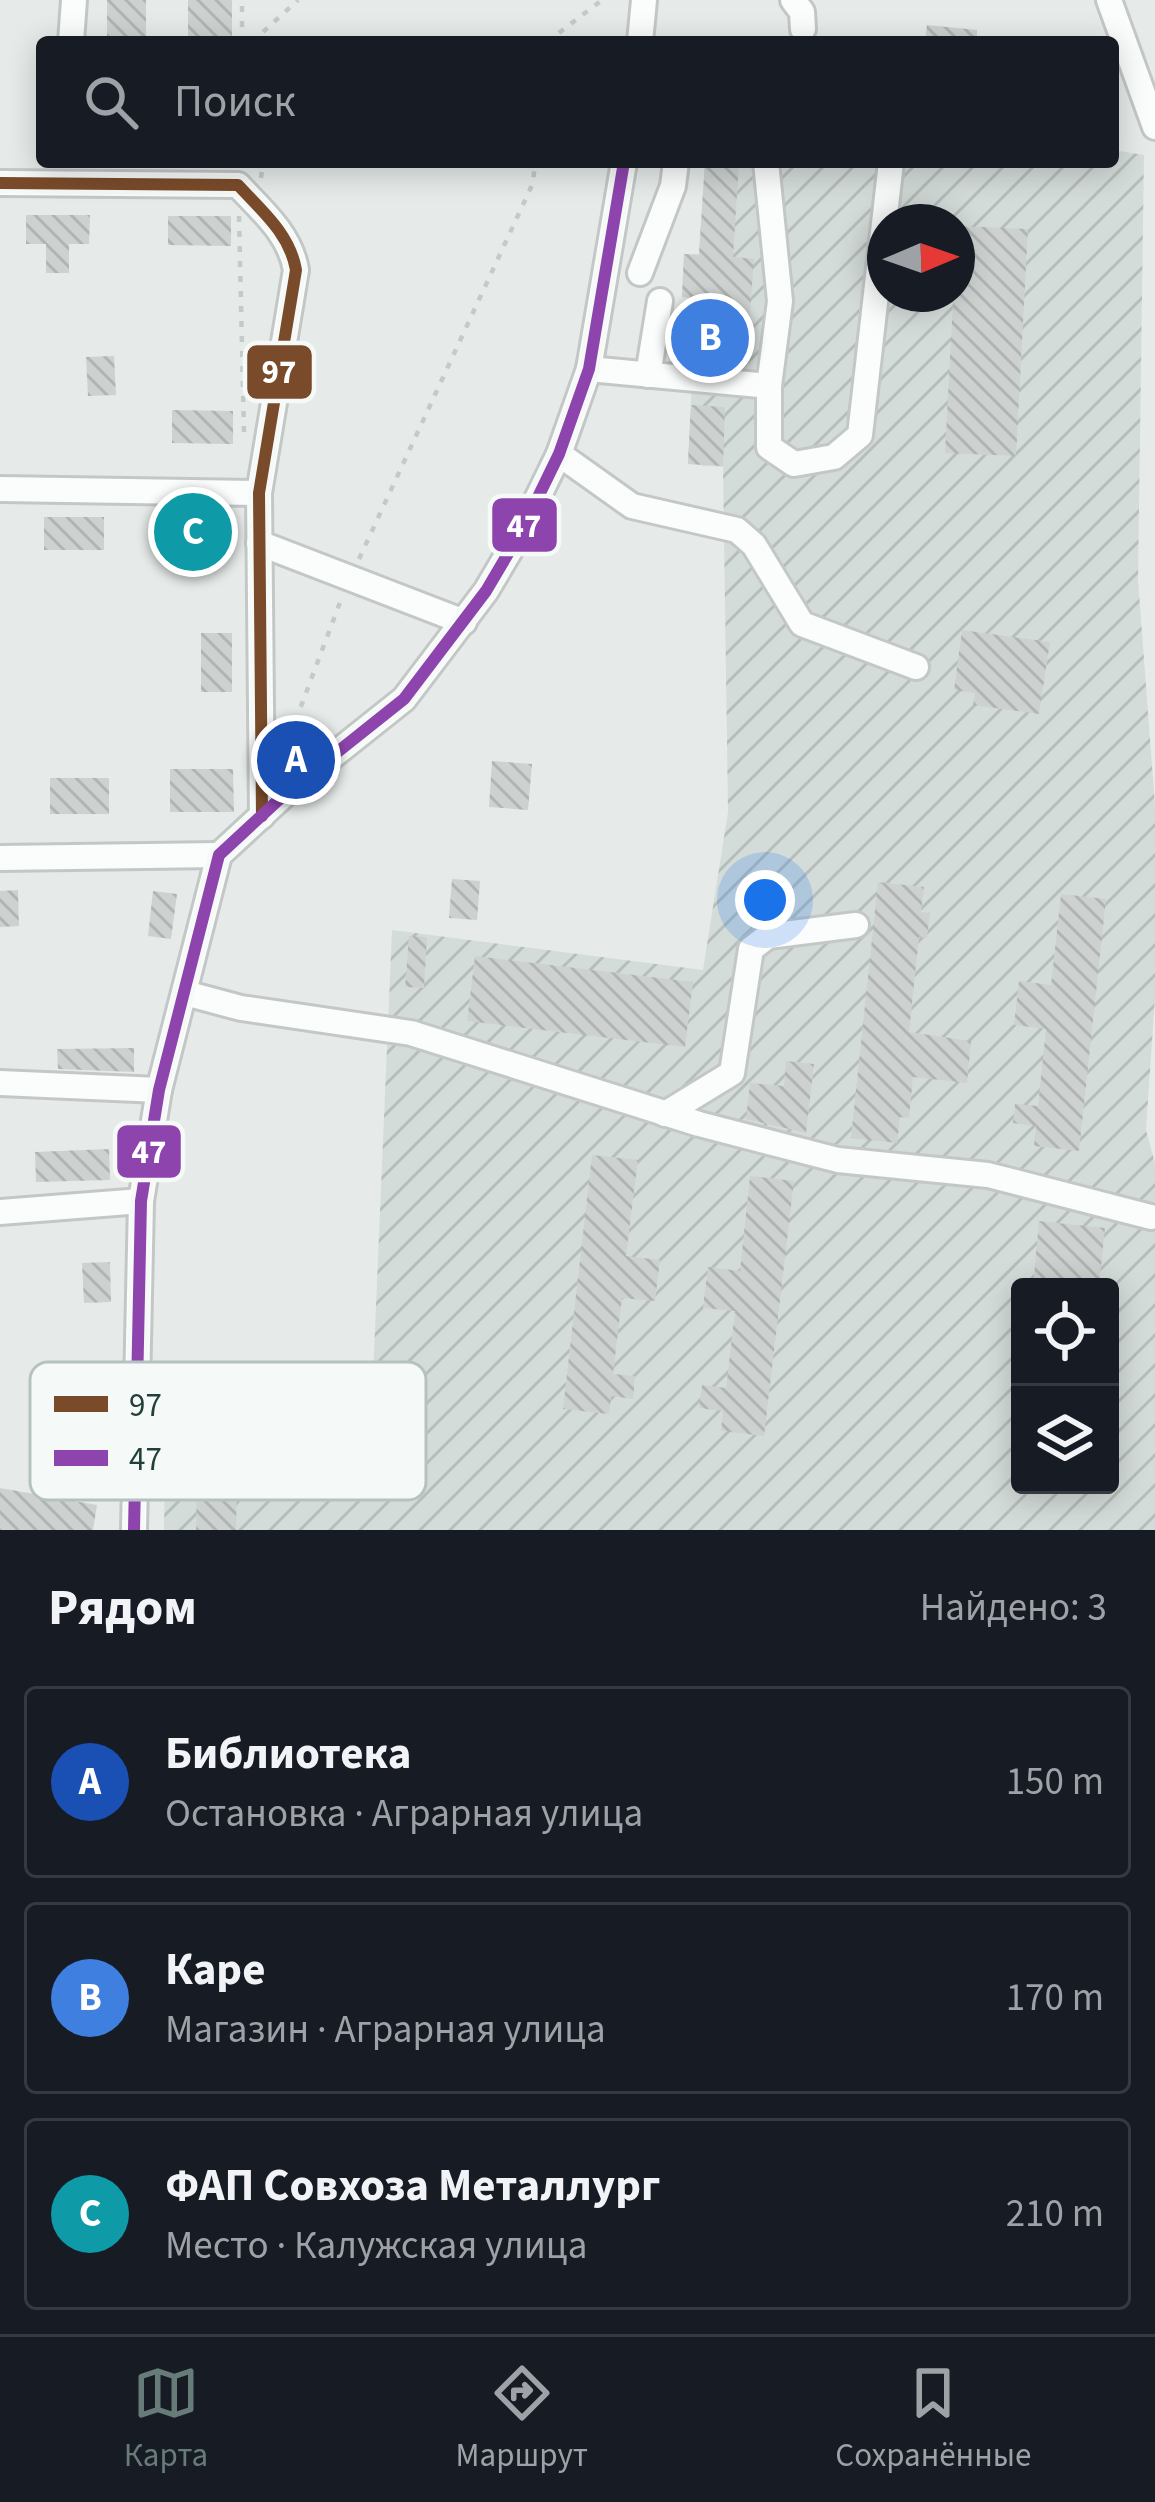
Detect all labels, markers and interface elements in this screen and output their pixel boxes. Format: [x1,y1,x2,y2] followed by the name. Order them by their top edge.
[36,36,1119,168] search box
[78,69,144,135] icon: search
[174,70,296,134] text: Поиск
[867,204,975,312] north arrow
[671,293,749,383] pin: B
[245,343,314,401] line badge: 97
[262,349,296,396] text: 97
[154,487,232,577] pin: C
[490,496,559,554] line badge: 47
[507,503,541,550] text: 47
[257,715,335,805] pin: A
[735,870,795,930] your location
[115,1123,183,1180] line badge: 47
[132,1129,166,1176] text: 47
[1011,1278,1119,1494] map controls
[1011,1278,1119,1386] button: locate
[30,1362,426,1500] legend
[129,1382,162,1429] text: 97
[1011,1386,1119,1494] button: layers
[129,1436,162,1483] text: 47
[48,1572,197,1644] text: Рядом
[920,1580,1107,1636] text: Найдено: 3
[165,1722,411,1786] text: Библиотека
[79,1754,101,1810] text: A
[1006,1754,1104,1810] text: 150 m
[165,1786,643,1842] text: Остановка · Аграрная улица
[165,1938,265,2002] text: Каре
[78,1970,102,2026] text: B
[1006,1970,1104,2026] text: 170 m
[165,2002,606,2058] text: Магазин · Аграрная улица
[165,2154,660,2218] text: ФАП Совхоза Металлург
[79,2186,101,2242] text: C
[1006,2186,1104,2242] text: 210 m
[165,2218,587,2274] text: Место · Калужская улица
[124,2360,208,2479] tab: Карта
[456,2360,588,2479] tab: Маршрут
[835,2360,1031,2479] tab: Сохранённые

